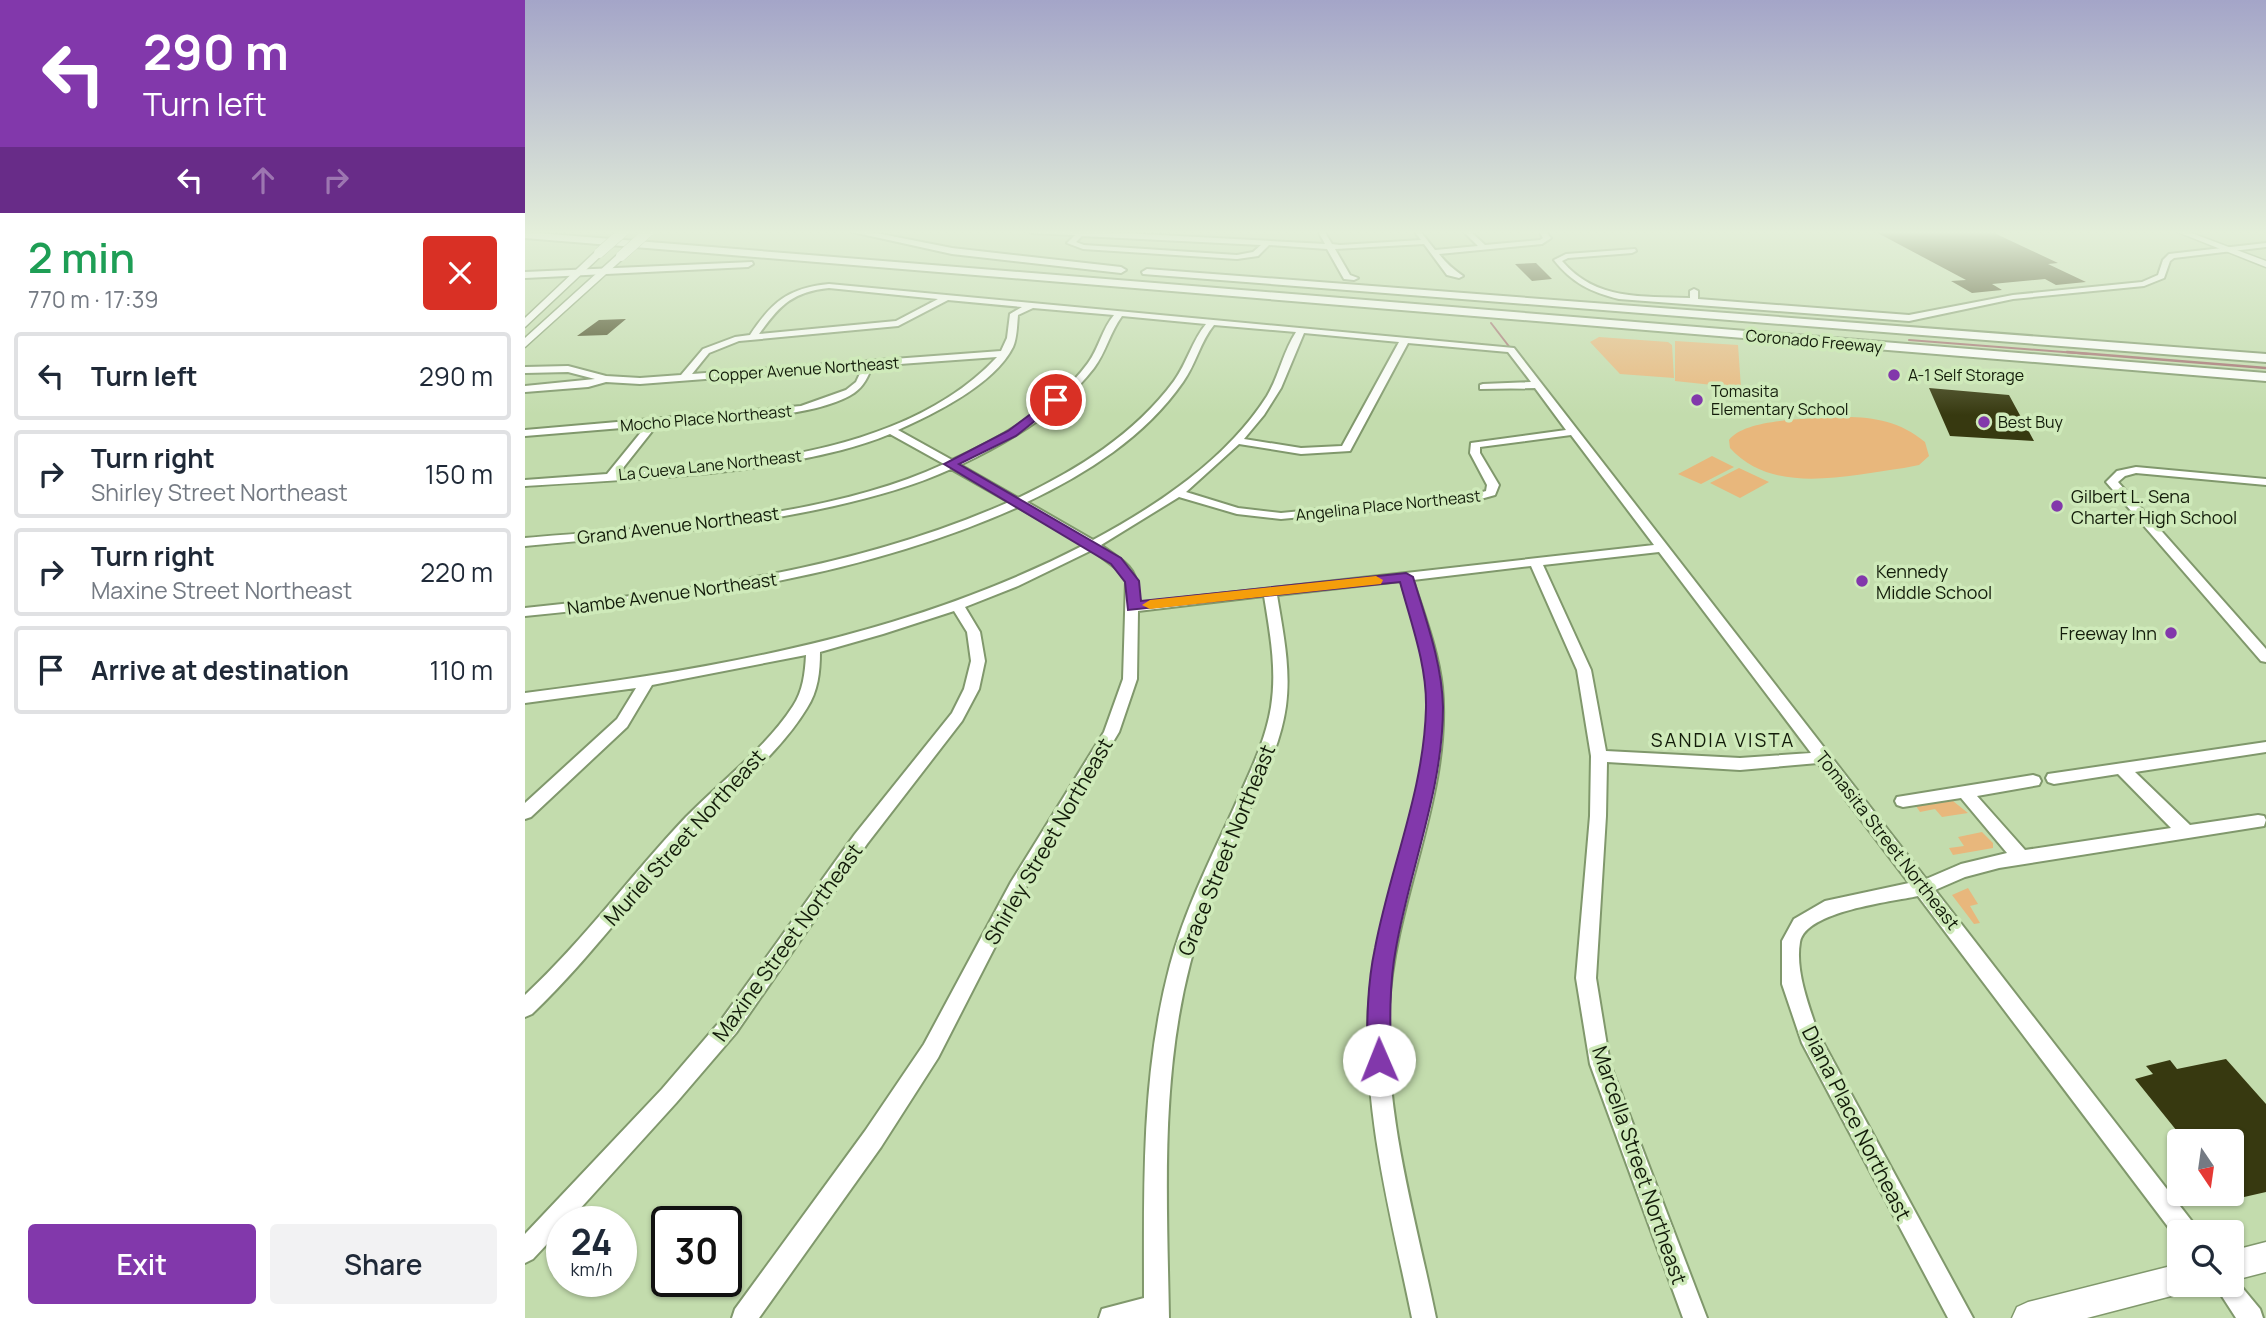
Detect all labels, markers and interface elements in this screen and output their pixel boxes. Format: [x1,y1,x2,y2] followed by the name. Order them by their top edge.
[143,18,289,85] text: 290 m
[28,28,119,119] icon: left
[143,82,267,126] text: Turn left
[171,161,209,199] icon: left
[244,161,282,199] icon: ahead
[317,161,355,199] icon: right
[28,228,135,286] text: 2 min
[423,236,497,310] button: close
[28,283,159,315] text: 770 m · 17:39
[1745,324,1884,358] street label: Coronado Freeway
[708,351,900,387] street label: Copper Avenue Northeast
[32,357,70,395] icon: left
[91,358,198,394] text: Turn left
[419,358,493,394] text: 290 m
[1908,364,2024,386] place label: A-1 Self Storage
[1886,367,1902,383] marker: A-1 Self Storage
[1026,370,1086,430] pin
[1711,380,1849,420] place label: Tomasita Elementary School
[1037,381,1075,419] icon: arrive
[1689,392,1705,408] marker: Tomasita Elementary School
[619,400,793,436] street label: Mocho Place Northeast
[1998,411,2063,433] place label: Best Buy
[1976,414,1992,430] marker: Best Buy
[91,440,215,476] text: Turn right
[617,444,803,486] street label: La Cueva Lane Northeast
[32,455,70,493] icon: right
[425,456,493,492] text: 150 m
[91,476,348,508] text: Shirley Street Northeast
[1294,484,1482,526] street label: Angelina Place Northeast
[2071,484,2237,529] place label: Gilbert L. Sena Charter High School
[2049,498,2065,514] marker: Gilbert L. Sena Charter High School
[576,501,780,549] street label: Grand Avenue Northeast
[91,538,215,574] text: Turn right
[32,553,70,591] icon: right
[420,554,493,590] text: 220 m
[1876,559,1992,604] place label: Kennedy Middle School
[565,566,779,620] street label: Nambe Avenue Northeast
[1854,573,1870,589] marker: Kennedy Middle School
[91,574,352,606] text: Maxine Street Northeast
[2060,621,2157,645] place label: Freeway Inn
[2163,625,2179,641] marker: Freeway Inn
[32,651,70,689] icon: arrive
[91,652,349,688] text: Arrive at destination
[430,652,493,688] text: 110 m
[1651,727,1795,753] district label: SANDIA VISTA
[977,732,1119,950] street label: Shirley Street Northeast
[1171,740,1281,960] street label: Grace Street Northeast
[597,743,771,931] street label: Muriel Street Northeast
[1811,746,1965,934] street label: Tomasita Street Northeast
[706,837,868,1047] street label: Maxine Street Northeast
[1796,1021,1918,1225] street label: Diana Place Northeast
[1342,1023,1416,1097] position arrow
[1586,1042,1694,1288] street label: Marcella Street Northeast
[2167,1129,2243,1206] north arrow
[2167,1129,2244,1297] map controls
[651,1206,742,1297] speed limit sign: 30
[571,1218,612,1266] text: 24
[2167,1220,2244,1297] button: search
[28,1224,256,1304] button: Exit
[270,1224,497,1304] button: Share
[571,1257,612,1281] text: km/h

